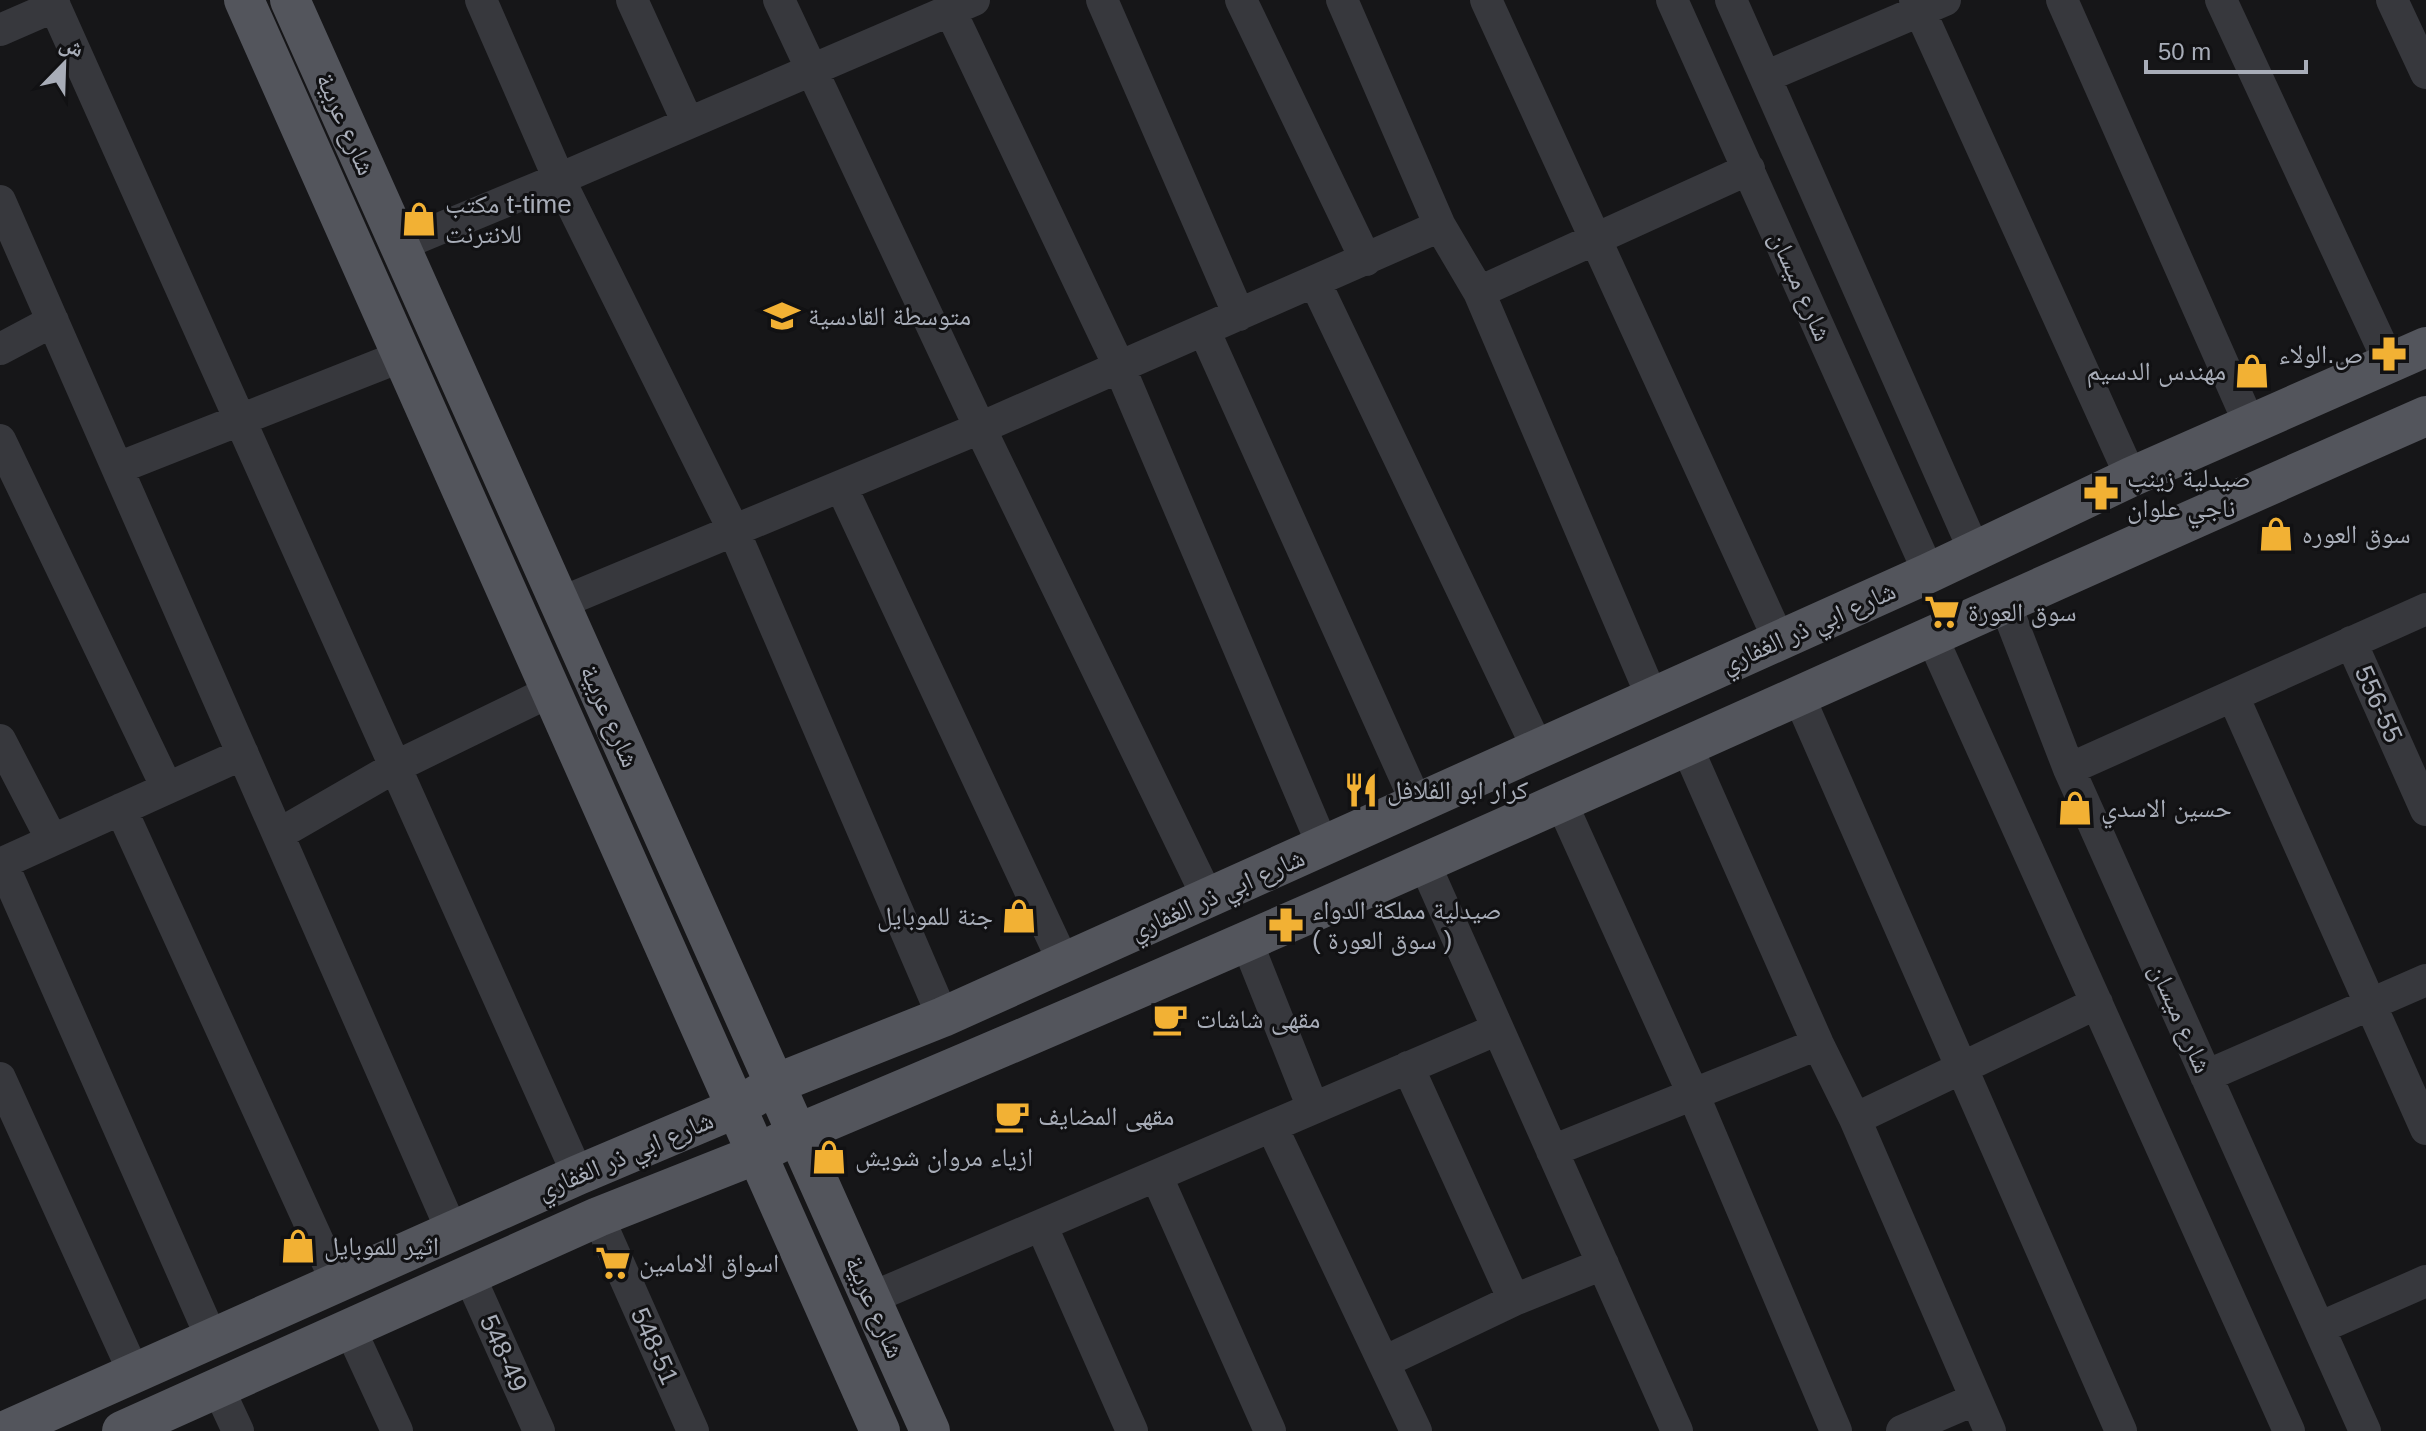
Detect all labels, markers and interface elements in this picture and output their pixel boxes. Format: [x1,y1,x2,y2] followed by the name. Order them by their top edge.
[24,24,104,104] north arrow
[2146,24,2306,74] scale bar
[56,30,87,63] text: ش
[2158,38,2211,65] text: 50 m
[309,68,382,180] street label: شارع عربية
[445,189,572,249] place label: مكتب t-time للانترنت
[400,200,438,238] shop icon: مكتب t-time للانترنت
[1763,226,1838,346] street label: شارع ميسان
[763,297,801,335] school or university icon: متوسطة القادسية
[808,301,971,331] place label: متوسطة القادسية
[2370,335,2408,373] pharmacy icon: ص.الولاء
[2279,339,2363,370] place label: ص.الولاء
[2233,352,2271,390] shop icon: مهندس الدسيم
[2087,356,2226,388] place label: مهندس الدسيم
[2127,463,2251,529] place label: صيدلية زينب ناجي علوان
[2082,474,2120,512] pharmacy icon: صيدلية زينب ناجي علوان
[2257,515,2295,553] shop icon: سوق العوره
[2302,519,2411,550] place label: سوق العوره
[1716,575,1902,684] street label: شارع ابي ذر الغفاري
[1923,593,1961,631] supermarket icon: سوق العورة
[1968,597,2077,628] place label: سوق العورة
[573,660,646,772] street label: شارع عربية
[2349,661,2409,747] street label: 556-55
[1342,771,1380,809] restaurant icon: كرار ابو الفلافل
[1387,775,1529,806] place label: كرار ابو الفلافل
[2056,789,2094,827] shop icon: حسين الاسدي
[2101,793,2232,829] place label: حسين الاسدي
[1125,842,1311,951] street label: شارع ابي ذر الغفاري
[1312,895,1502,956] place label: صيدلية مملكة الدواء ( سوق العورة )
[1000,897,1038,935] shop icon: جنة للموبايل
[877,901,993,932] place label: جنة للموبايل
[1267,906,1305,944] pharmacy icon: صيدلية مملكة الدواء ( سوق العورة )
[2143,958,2218,1078] street label: شارع ميسان
[1151,1000,1189,1038] cafe icon: مقهى شاشات
[1196,1004,1320,1035] place label: مقهى شاشات
[993,1097,1031,1135] cafe icon: مقهى المضايف
[1038,1101,1174,1132] place label: مقهى المضايف
[532,1104,720,1211] street label: شارع ابي ذر الغفاري
[810,1138,848,1176] shop icon: ازياء مروان شويش
[855,1142,1033,1173] place label: ازياء مروان شويش
[279,1227,317,1265] shop icon: اثير للموبايل
[324,1231,439,1262] place label: اثير للموبايل
[594,1244,632,1282] supermarket icon: اسواق الامامين
[639,1248,779,1279] place label: اسواق الامامين
[838,1251,911,1363] street label: شارع عربية
[625,1303,685,1389] street label: 548-51
[474,1310,534,1396] street label: 548-49

